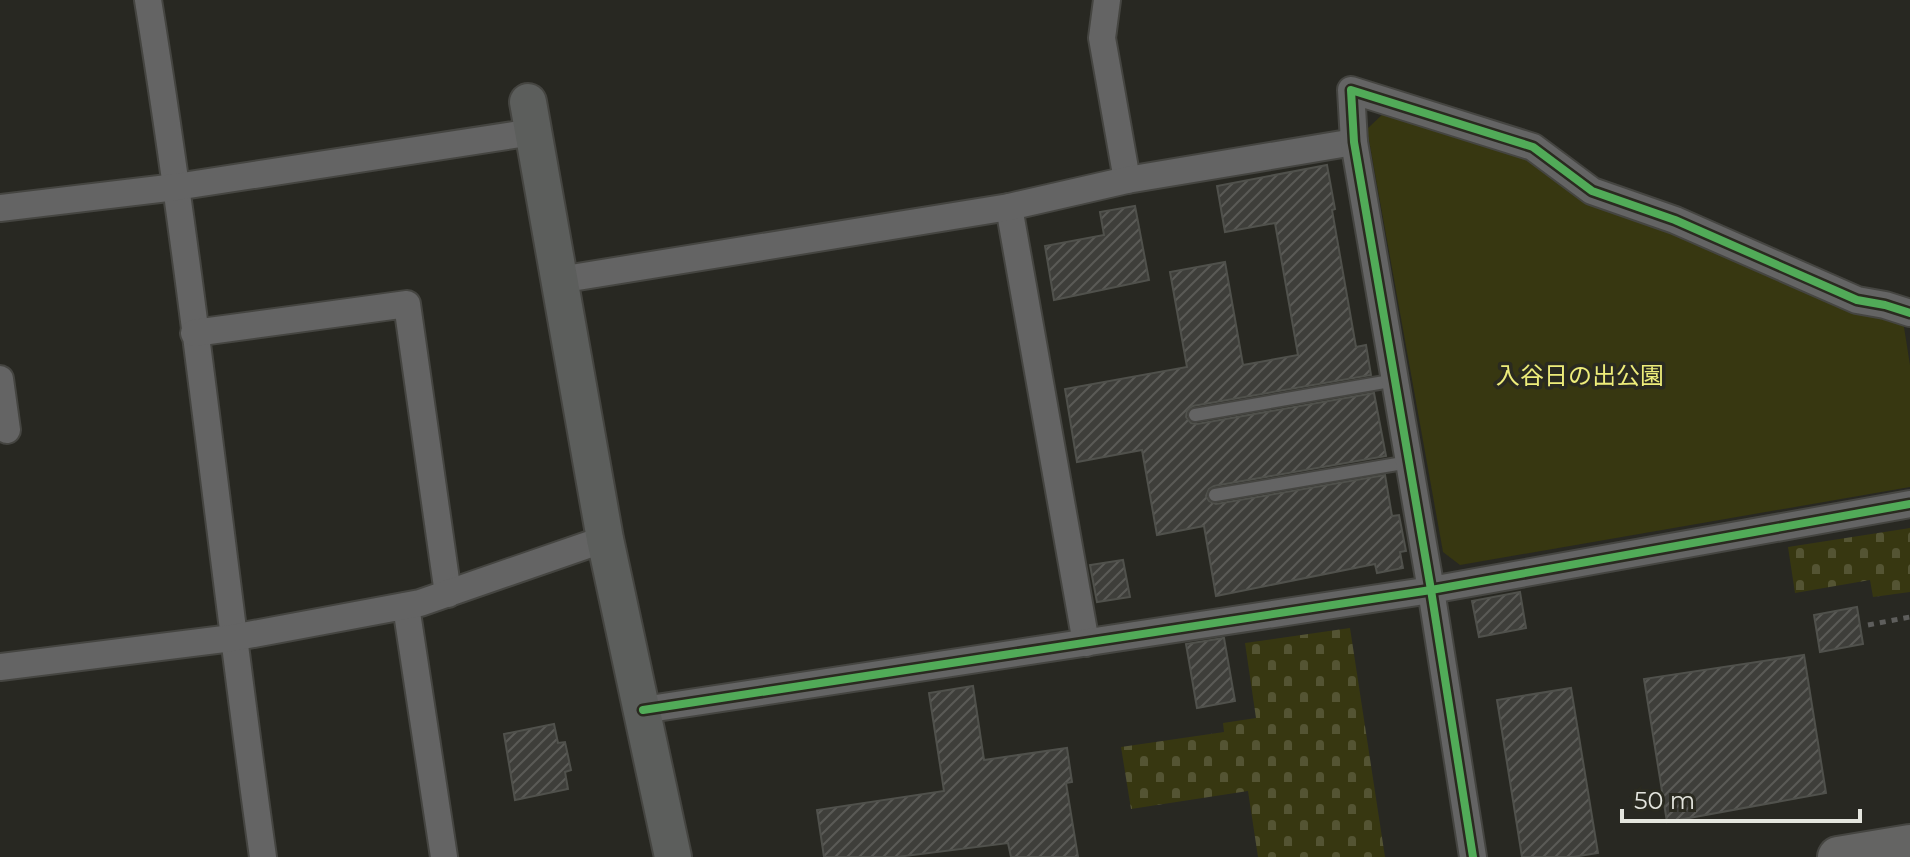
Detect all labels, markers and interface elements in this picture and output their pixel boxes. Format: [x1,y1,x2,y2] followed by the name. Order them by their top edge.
[1496,361,1664,390] park label: 入谷日の出公園
[1622,773,1860,823] scale bar
[1634,786,1695,815] text: 50 m

